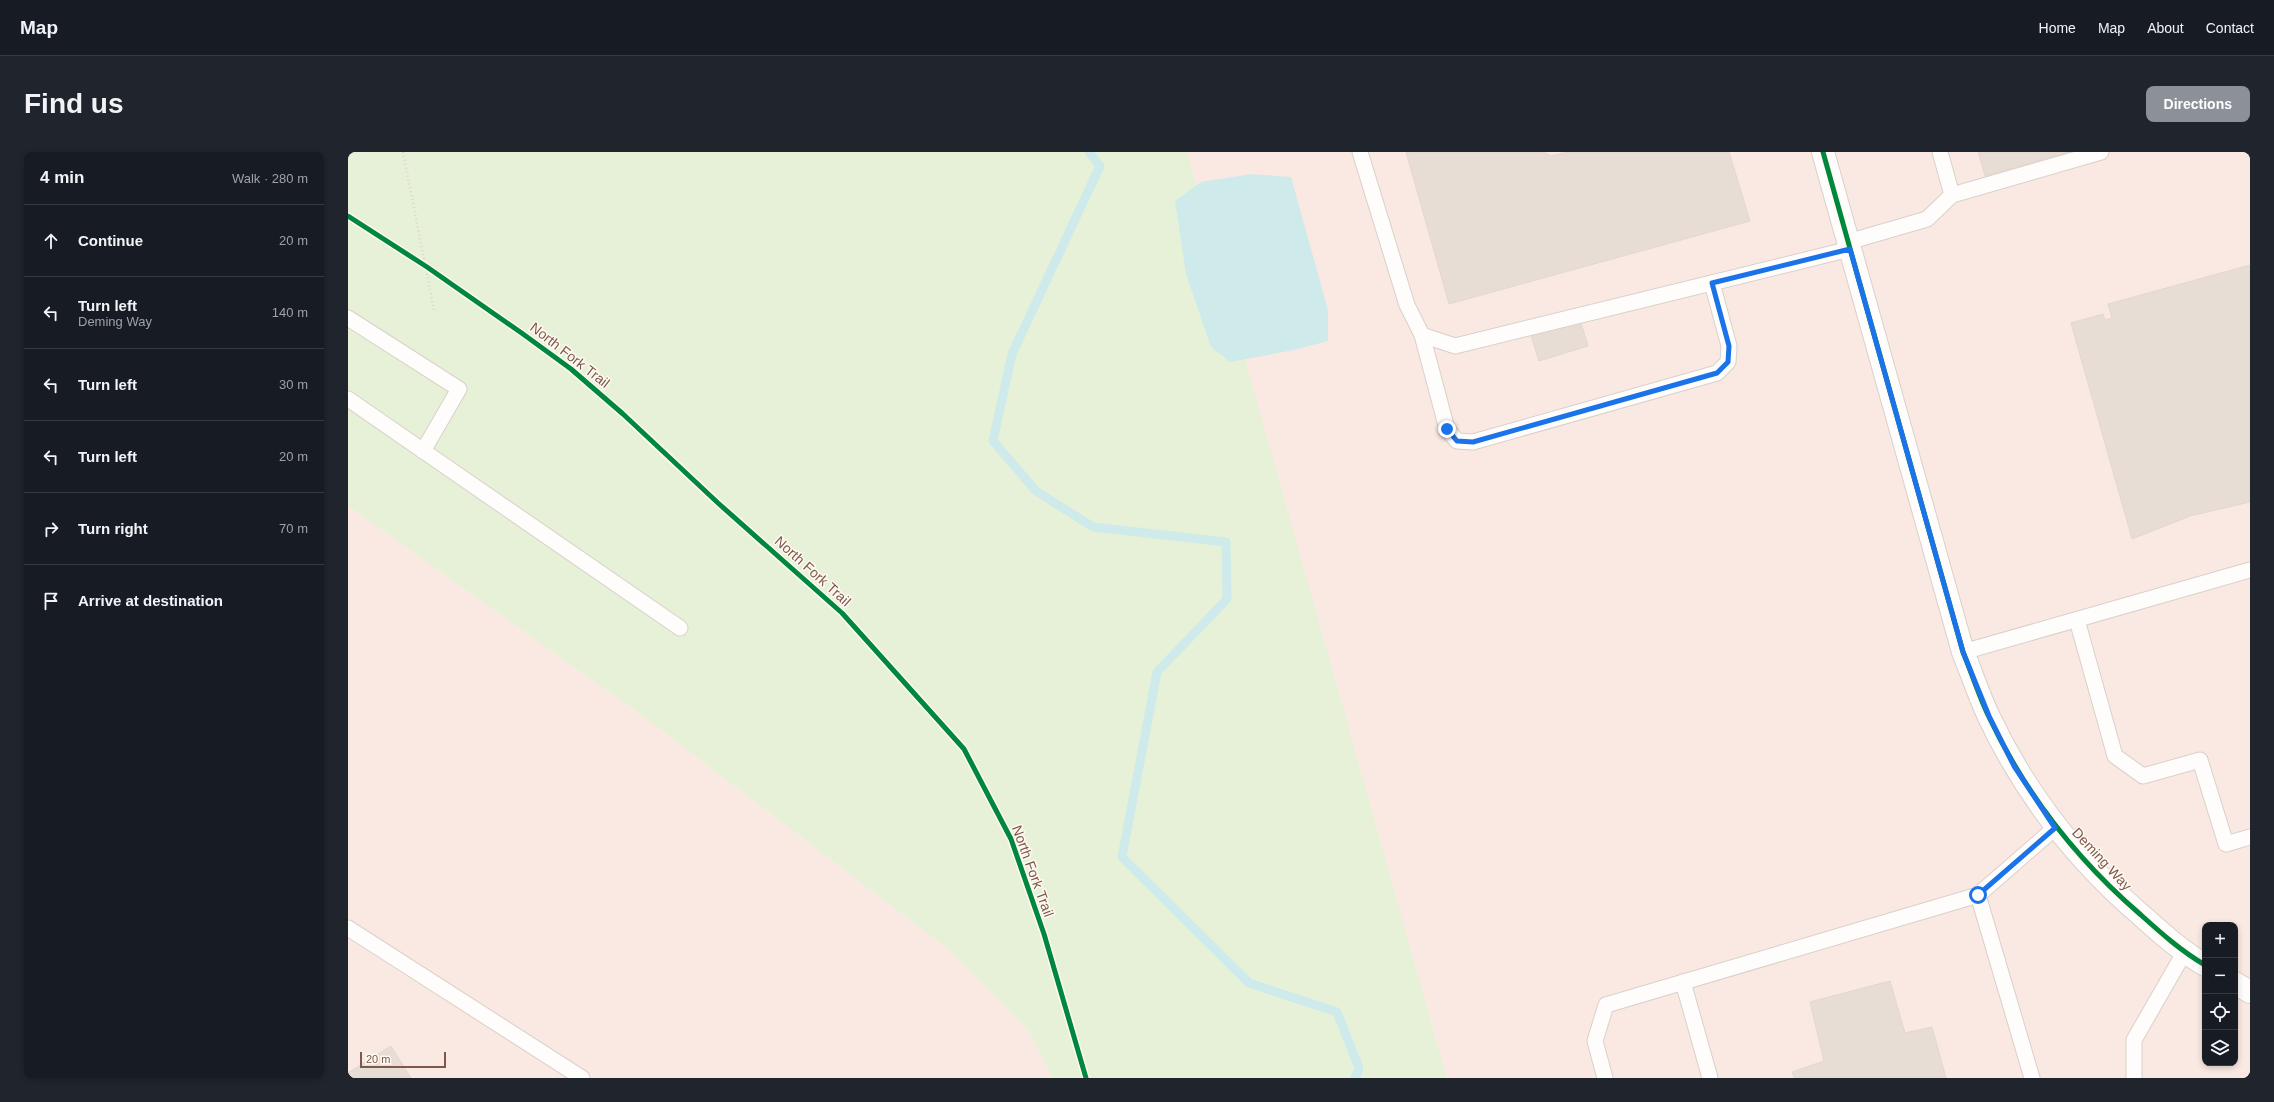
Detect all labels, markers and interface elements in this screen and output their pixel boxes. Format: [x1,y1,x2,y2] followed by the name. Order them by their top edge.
[20,17,58,38] text: Map
[2039,20,2076,36] text: Home
[2098,20,2125,36] text: Map
[2147,20,2184,36] text: About
[2206,20,2254,36] text: Contact
[2146,86,2250,122] button: Directions
[24,88,124,119] text: Find us
[40,168,84,187] text: 4 min
[232,171,308,186] text: Walk · 280 m
[40,230,62,252] icon: ahead
[78,232,143,249] text: Continue
[279,233,308,248] text: 20 m
[78,297,137,314] text: Turn left
[40,302,62,324] icon: left
[272,305,308,320] text: 140 m
[78,314,152,329] text: Deming Way
[527,319,613,391] street label: North Fork Trail
[40,374,62,396] icon: left
[78,376,137,393] text: Turn left
[279,377,308,392] text: 30 m
[1438,420,1456,438] route end
[40,446,62,468] icon: left
[78,448,137,465] text: Turn left
[279,449,308,464] text: 20 m
[40,518,62,540] icon: right
[78,520,148,537] text: Turn right
[279,521,308,536] text: 70 m
[772,533,854,609] street label: North Fork Trail
[40,590,62,612] icon: arrive
[78,592,223,609] text: Arrive at destination
[1009,823,1057,919] street label: North Fork Trail
[2069,824,2135,894] street label: Deming Way
[1969,886,1987,904] route start
[2202,922,2238,1066] map controls
[2202,922,2238,958] button: +
[2202,958,2238,994] button: −
[2202,994,2238,1030] button: locate
[2202,1030,2238,1066] button: layers
[360,1050,446,1069] scale bar
[366,1053,390,1065] text: 20 m

